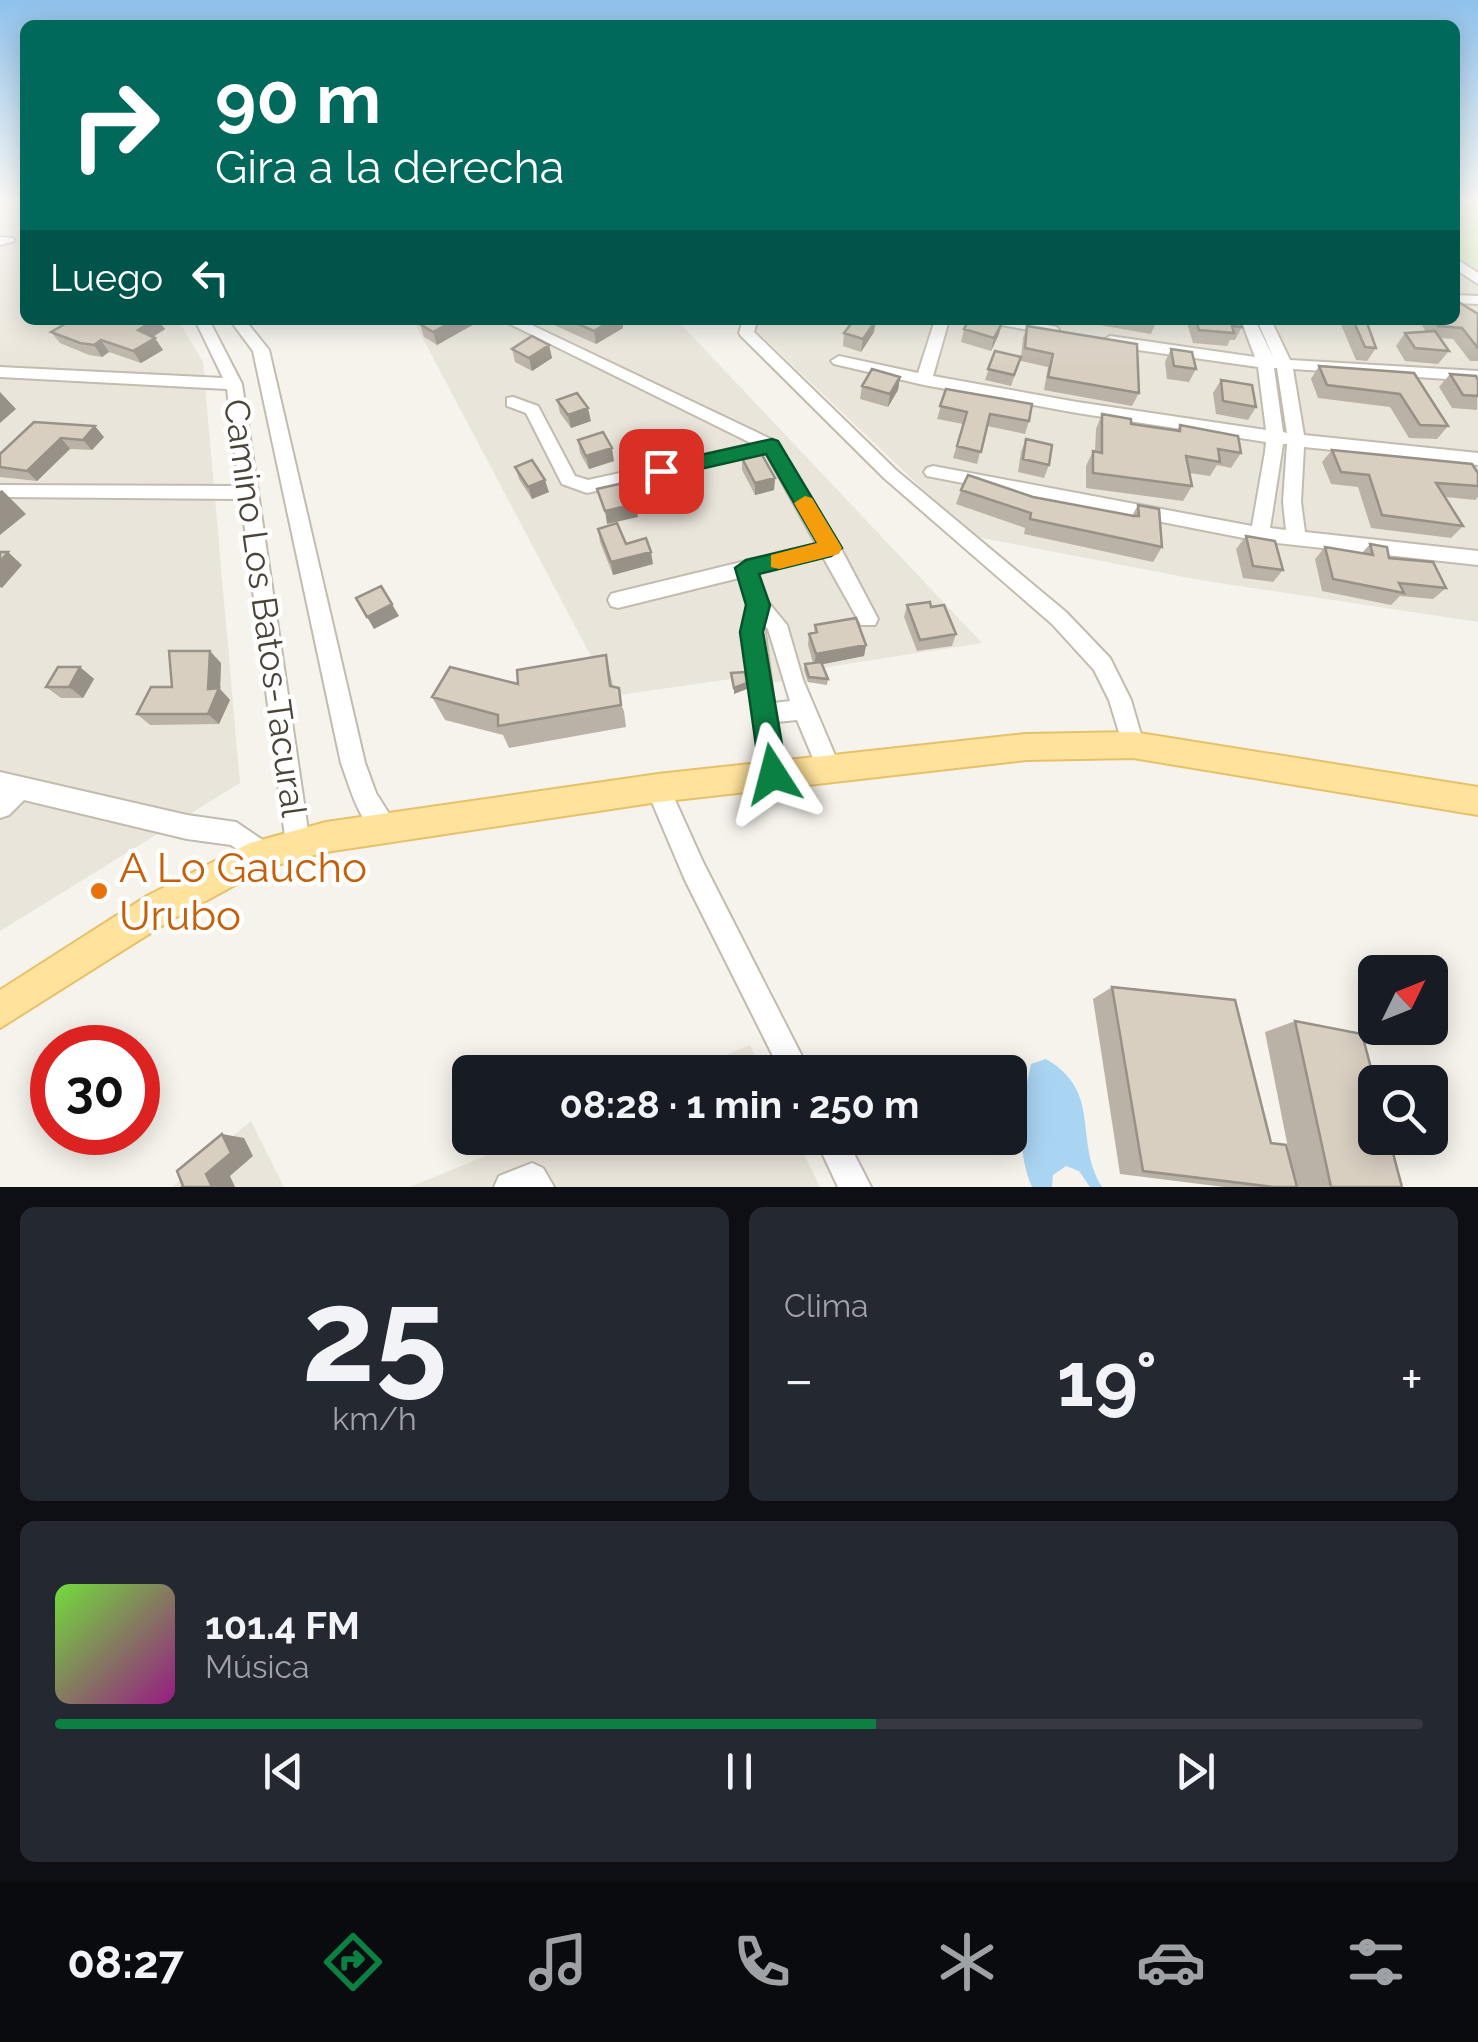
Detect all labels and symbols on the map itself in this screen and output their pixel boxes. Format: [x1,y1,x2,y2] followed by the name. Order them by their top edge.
[216,397,315,820] street label: Camino Los Batos-Tacural
[619,429,704,514] pin
[721,722,825,826] position arrow
[119,843,367,940] place label: A Lo Gaucho Urubo
[88,880,110,902] marker: A Lo Gaucho Urubo
[1358,955,1448,1045] north arrow
[30,1025,160,1155] speed limit sign: 30

